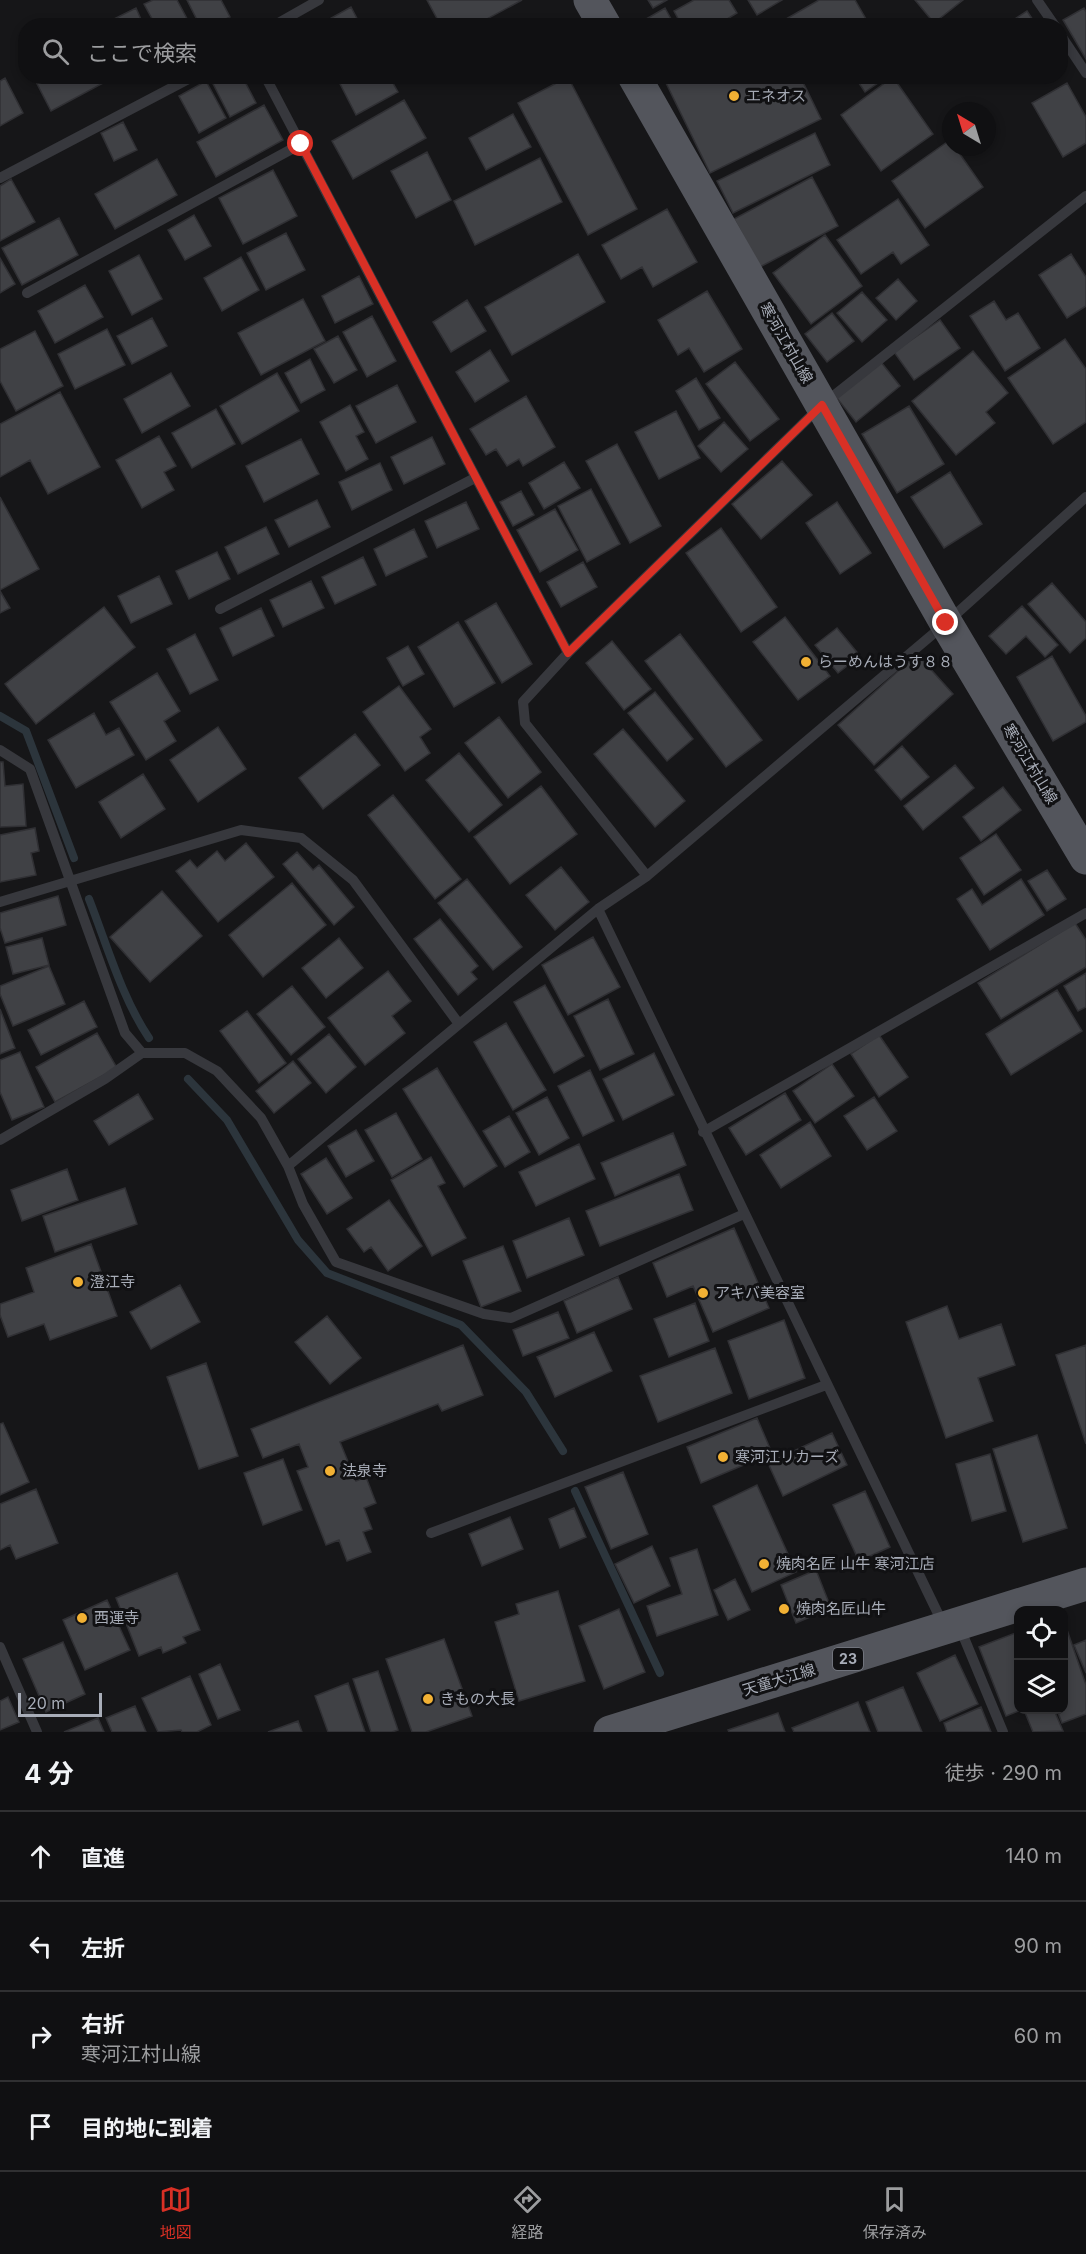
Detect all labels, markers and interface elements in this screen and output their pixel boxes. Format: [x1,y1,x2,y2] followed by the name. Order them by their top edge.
[18,18,1068,84] search box
[39,35,72,68] icon: search
[87,40,197,66] text: ここで検索
[746,86,806,105] place label: エネオス
[727,89,741,103] marker: エネオス
[942,102,996,156] north arrow
[287,130,313,156] route start
[756,299,817,386] street label: 寒河江村山線
[932,609,958,635] route end
[818,652,953,671] place label: らーめんはうす８８
[799,655,813,669] marker: らーめんはうす８８
[999,720,1062,807] street label: 寒河江村山線
[90,1272,135,1291] place label: 澄江寺
[71,1275,85,1289] marker: 澄江寺
[715,1283,805,1302] place label: アキバ美容室
[696,1286,710,1300] marker: アキバ美容室
[735,1447,839,1466] place label: 寒河江リカーズ
[716,1450,730,1464] marker: 寒河江リカーズ
[342,1461,387,1480] place label: 法泉寺
[323,1464,337,1478] marker: 法泉寺
[776,1554,934,1573] place label: 焼肉名匠 山牛 寒河江店
[757,1557,771,1571] marker: 焼肉名匠 山牛 寒河江店
[796,1599,886,1618] place label: 焼肉名匠山牛
[777,1602,791,1616] marker: 焼肉名匠山牛
[1014,1606,1068,1714] map controls
[1014,1606,1068,1660] button: locate
[94,1608,139,1627] place label: 西運寺
[75,1611,89,1625] marker: 西運寺
[833,1648,863,1670] road number: 23
[740,1659,818,1700] street label: 天童大江線
[1014,1660,1068,1714] button: layers
[440,1689,515,1708] place label: きもの大長
[18,1690,102,1718] scale bar
[421,1692,435,1706] marker: きもの大長
[27,1693,65,1713] text: 20 m
[24,1758,74,1789] text: 4 分
[945,1761,1062,1785] text: 徒歩 · 290 m
[24,1840,57,1873] icon: ahead
[1005,1844,1062,1868] text: 140 m
[81,1845,125,1871] text: 直進
[24,1930,57,1963] icon: left
[1014,1934,1062,1958] text: 90 m
[81,1935,125,1961] text: 左折
[81,2011,125,2037] text: 右折
[24,2020,57,2053] icon: right
[1014,2024,1062,2048] text: 60 m
[81,2042,201,2066] text: 寒河江村山線
[24,2110,57,2143] icon: arrive
[81,2115,213,2141] text: 目的地に到着
[159,2183,192,2243] tab: 地図
[511,2183,544,2243] tab: 経路
[863,2183,927,2243] tab: 保存済み

